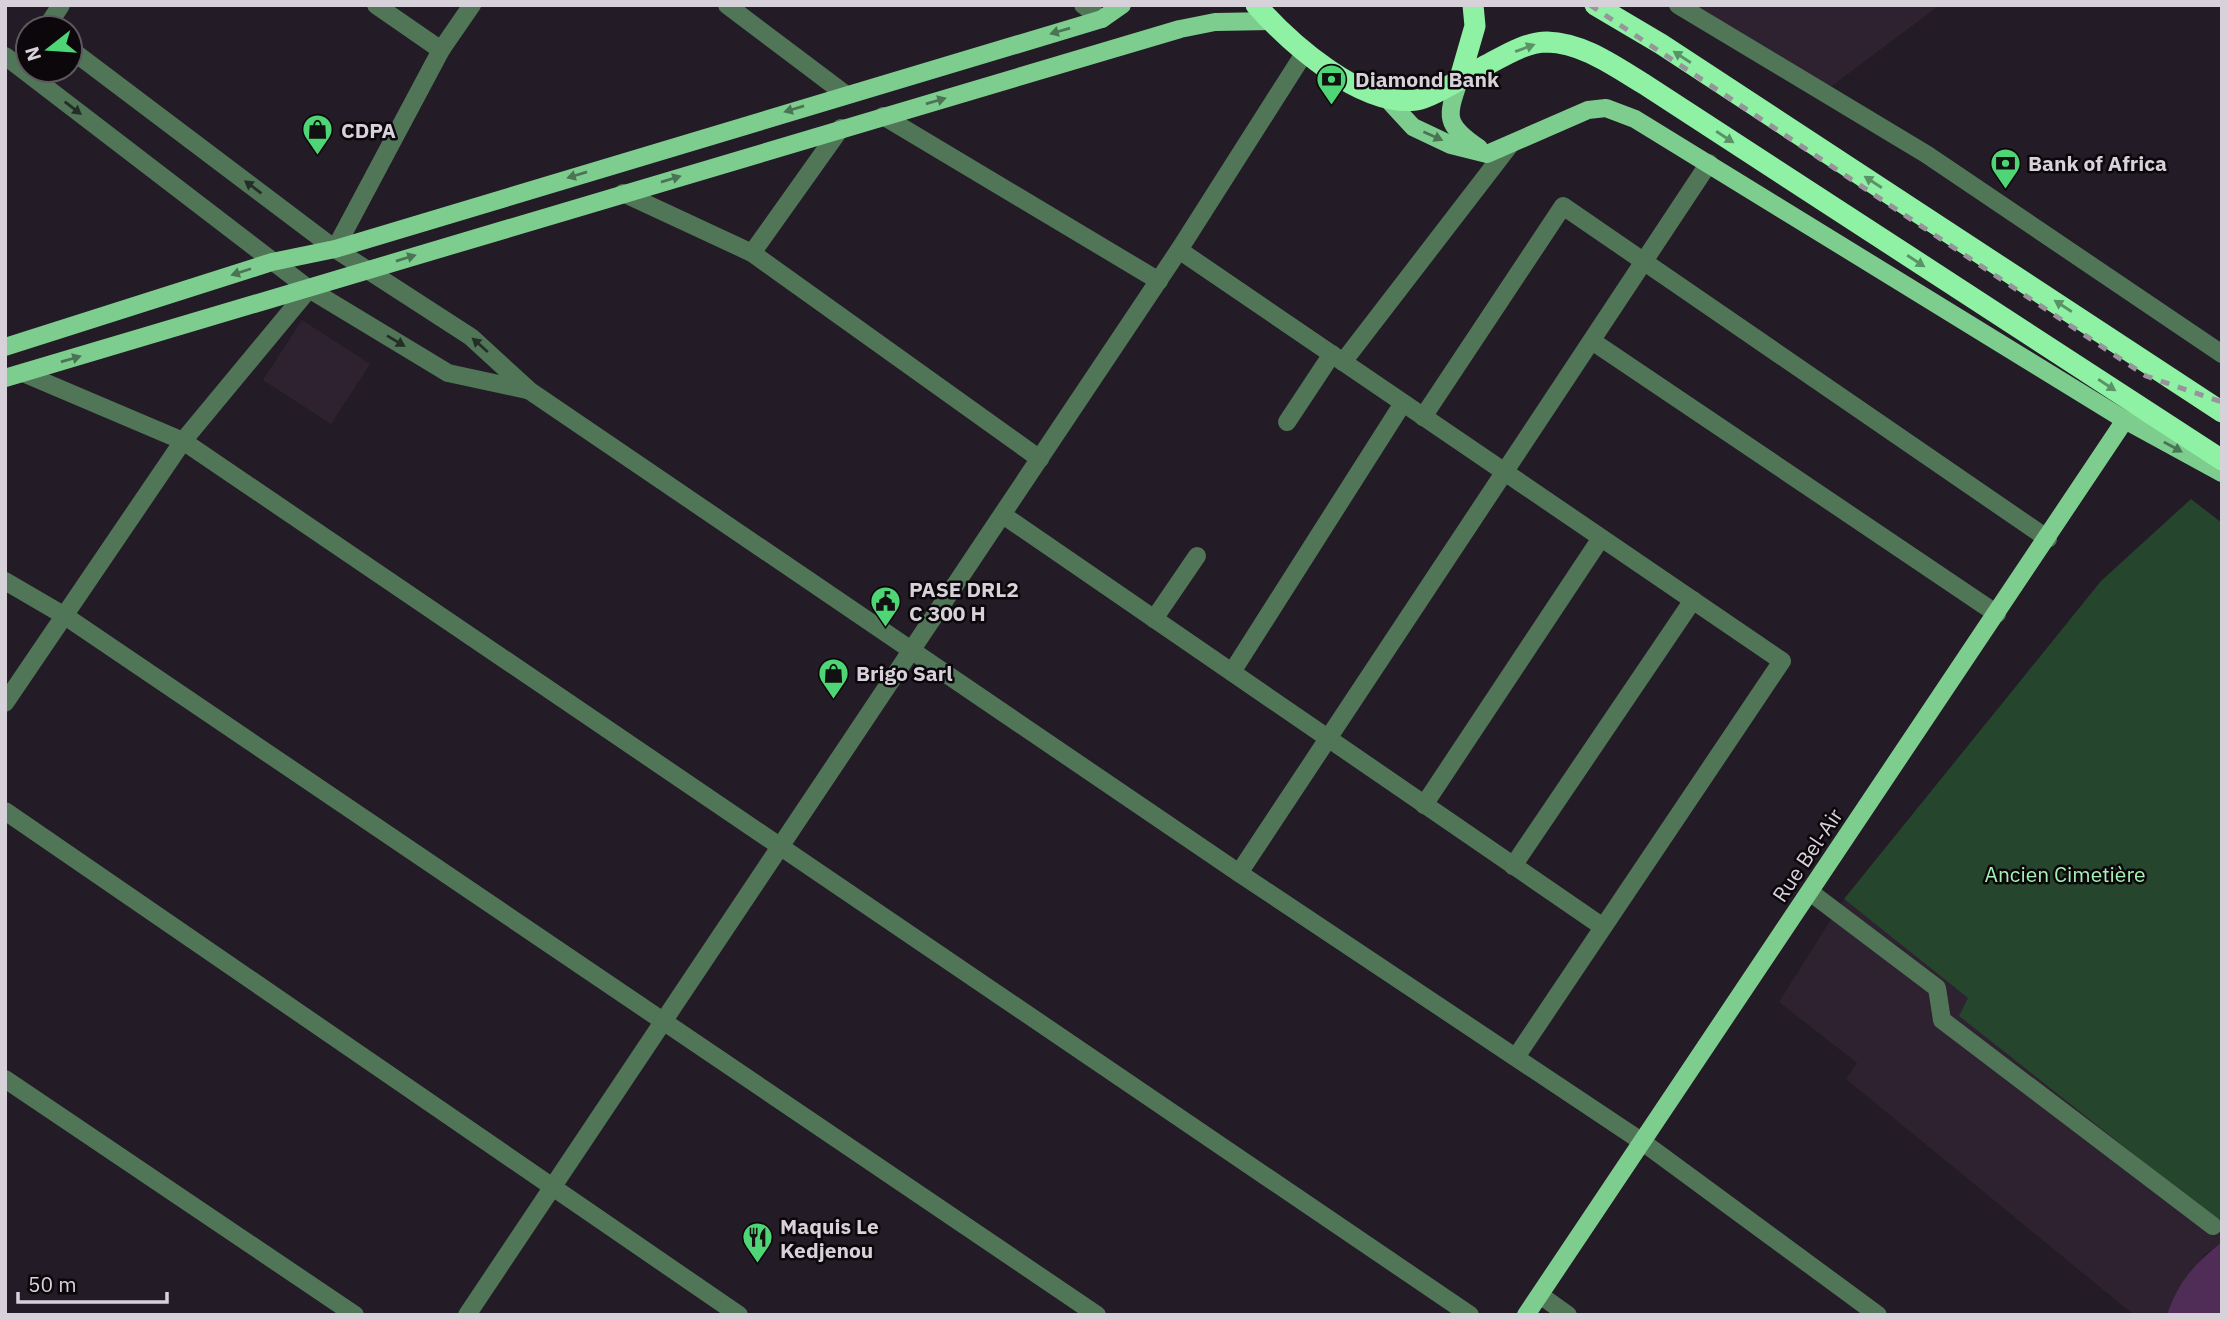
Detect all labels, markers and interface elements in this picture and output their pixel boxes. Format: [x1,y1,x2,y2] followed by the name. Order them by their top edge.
[14,14,84,84] north arrow
[1049,27,1070,37] one-way arrow
[1514,42,1535,53] one-way arrow
[19,44,46,64] text: N
[1672,51,1692,64] one-way arrow
[1315,62,1349,106] bank icon: Diamond Bank
[1355,65,1500,93] place label: Diamond Bank
[926,95,947,105] one-way arrow
[64,100,82,115] one-way arrow
[784,104,805,114] one-way arrow
[301,113,335,157] shop icon: CDPA
[341,116,396,144] place label: CDPA
[1422,131,1443,142] one-way arrow
[1716,131,1735,144] one-way arrow
[1988,146,2022,190] bank icon: Bank of Africa
[2028,149,2167,177] place label: Bank of Africa
[566,171,587,181] one-way arrow
[660,173,681,183] one-way arrow
[1863,175,1882,188] one-way arrow
[244,180,263,194] one-way arrow
[396,253,417,263] one-way arrow
[1906,255,1926,268] one-way arrow
[230,268,251,278] one-way arrow
[2053,300,2073,313] one-way arrow
[387,335,406,348] one-way arrow
[471,337,489,353] one-way arrow
[60,353,81,363] one-way arrow
[2097,379,2117,392] one-way arrow
[2163,441,2183,453] one-way arrow
[909,575,1019,627] place label: PASE DRL2 C 300 H
[869,584,903,628] public building icon: PASE DRL2 C 300 H
[816,656,850,700] shop icon: Brigo Sarl
[856,659,953,687] place label: Brigo Sarl
[1765,803,1849,907] street label: Rue Bel-Air
[1984,860,2146,888] park label: Ancien Cimetière
[780,1212,879,1264] place label: Maquis Le Kedjenou
[740,1221,774,1265] restaurant icon: Maquis Le Kedjenou
[18,1260,166,1304] scale bar
[28,1270,77,1298] text: 50 m

